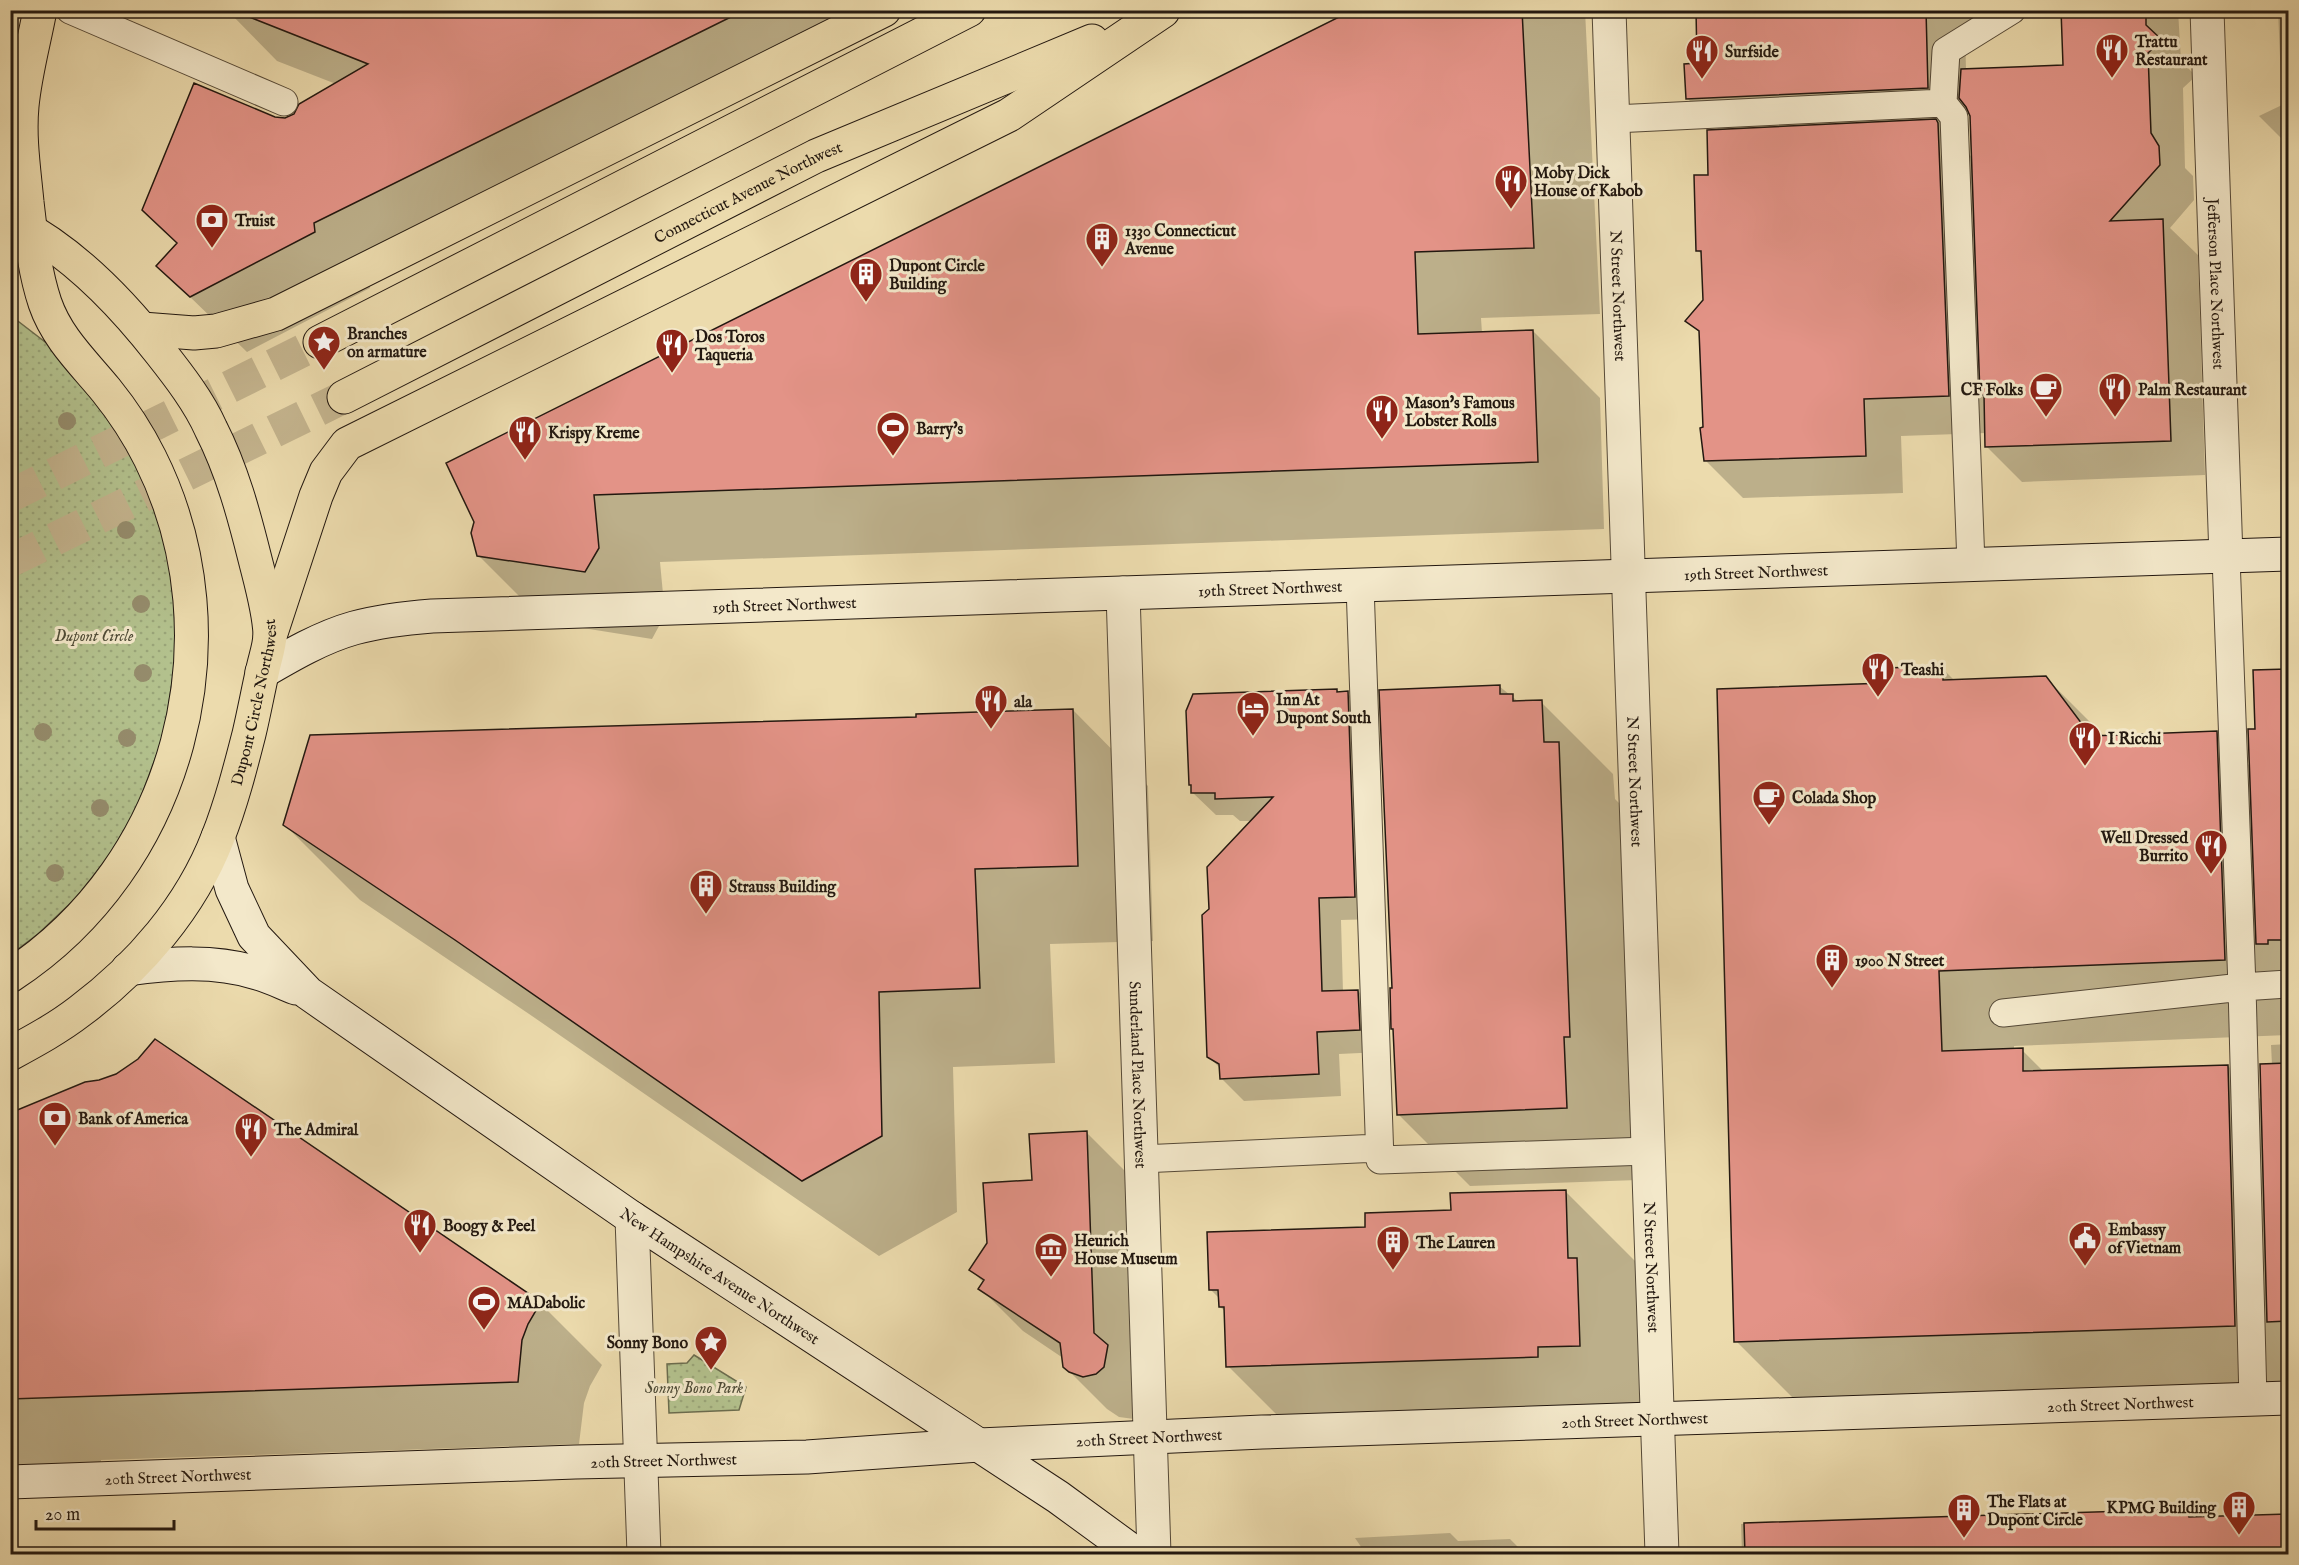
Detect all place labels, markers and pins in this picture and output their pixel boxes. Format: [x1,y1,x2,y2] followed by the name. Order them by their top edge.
[2094,32,2130,79] restaurant icon: Trattu Restaurant
[1684,33,1720,80] restaurant icon: Surfside
[2134,33,2208,71] place label: Trattu Restaurant
[1725,43,1780,63] place label: Surfside
[1493,163,1529,210] restaurant icon: Moby Dick House of Kabob
[1534,164,1643,202] place label: Moby Dick House of Kabob
[194,202,230,249] bank icon: Truist
[234,212,276,232] place label: Truist
[1084,221,1120,268] building icon: 1330 Connecticut Avenue
[1124,222,1236,260] place label: 1330 Connecticut Avenue
[848,256,884,303] building icon: Dupont Circle Building
[889,257,986,295] place label: Dupont Circle Building
[306,324,342,371] place icon: Branches on armature
[347,325,427,363] place label: Branches on armature
[654,327,690,374] restaurant icon: Dos Toros Taqueria
[694,328,765,366] place label: Dos Toros Taqueria
[2028,371,2064,418] cafe icon: CF Folks
[2097,371,2133,418] restaurant icon: Palm Restaurant
[1961,381,2023,401] place label: CF Folks
[2138,381,2247,401] place label: Palm Restaurant
[1364,393,1400,440] restaurant icon: Mason's Famous Lobster Rolls
[1405,394,1515,432] place label: Mason's Famous Lobster Rolls
[875,410,911,457] sports icon: Barry's
[507,414,543,461] restaurant icon: Krispy Kreme
[916,420,963,440] place label: Barry's
[548,424,640,444] place label: Krispy Kreme
[1860,651,1896,698] restaurant icon: Teashi
[1900,661,1945,681] place label: Teashi
[973,683,1009,730] restaurant icon: ala
[1235,690,1271,737] hotel icon: Inn At Dupont South
[1276,691,1371,729] place label: Inn At Dupont South
[1014,693,1033,713] place label: ala
[2067,720,2103,767] restaurant icon: I Ricchi
[2108,730,2162,750] place label: I Ricchi
[1751,779,1787,826] cafe icon: Colada Shop
[1792,789,1877,809] place label: Colada Shop
[2193,828,2229,875] restaurant icon: Well Dressed Burrito
[2100,829,2188,867] place label: Well Dressed Burrito
[688,868,724,915] building icon: Strauss Building
[729,878,837,898] place label: Strauss Building
[1814,942,1850,989] building icon: 1900 N Street
[1855,952,1945,972] place label: 1900 N Street
[37,1100,73,1147] bank icon: Bank of America
[78,1110,189,1130] place label: Bank of America
[233,1111,269,1158] restaurant icon: The Admiral
[273,1121,359,1141] place label: The Admiral
[402,1207,438,1254] restaurant icon: Boogy & Peel
[443,1217,536,1237] place label: Boogy & Peel
[2067,1220,2103,1267] public building icon: Embassy of Vietnam
[2108,1221,2182,1259] place label: Embassy of Vietnam
[1375,1224,1411,1271] building icon: The Lauren
[1033,1231,1069,1278] museum icon: Heurich House Museum
[1074,1232,1178,1270] place label: Heurich House Museum
[1415,1234,1496,1254] place label: The Lauren
[466,1284,502,1331] sports icon: MADabolic
[507,1294,585,1314] place label: MADabolic
[693,1324,729,1371] place icon: Sonny Bono
[607,1334,688,1354] place label: Sonny Bono
[2221,1489,2257,1536] building icon: KPMG Building
[1946,1492,1982,1539] building icon: The Flats at Dupont Circle
[1986,1493,2084,1531] place label: The Flats at Dupont Circle
[2107,1499,2217,1519] place label: KPMG Building

